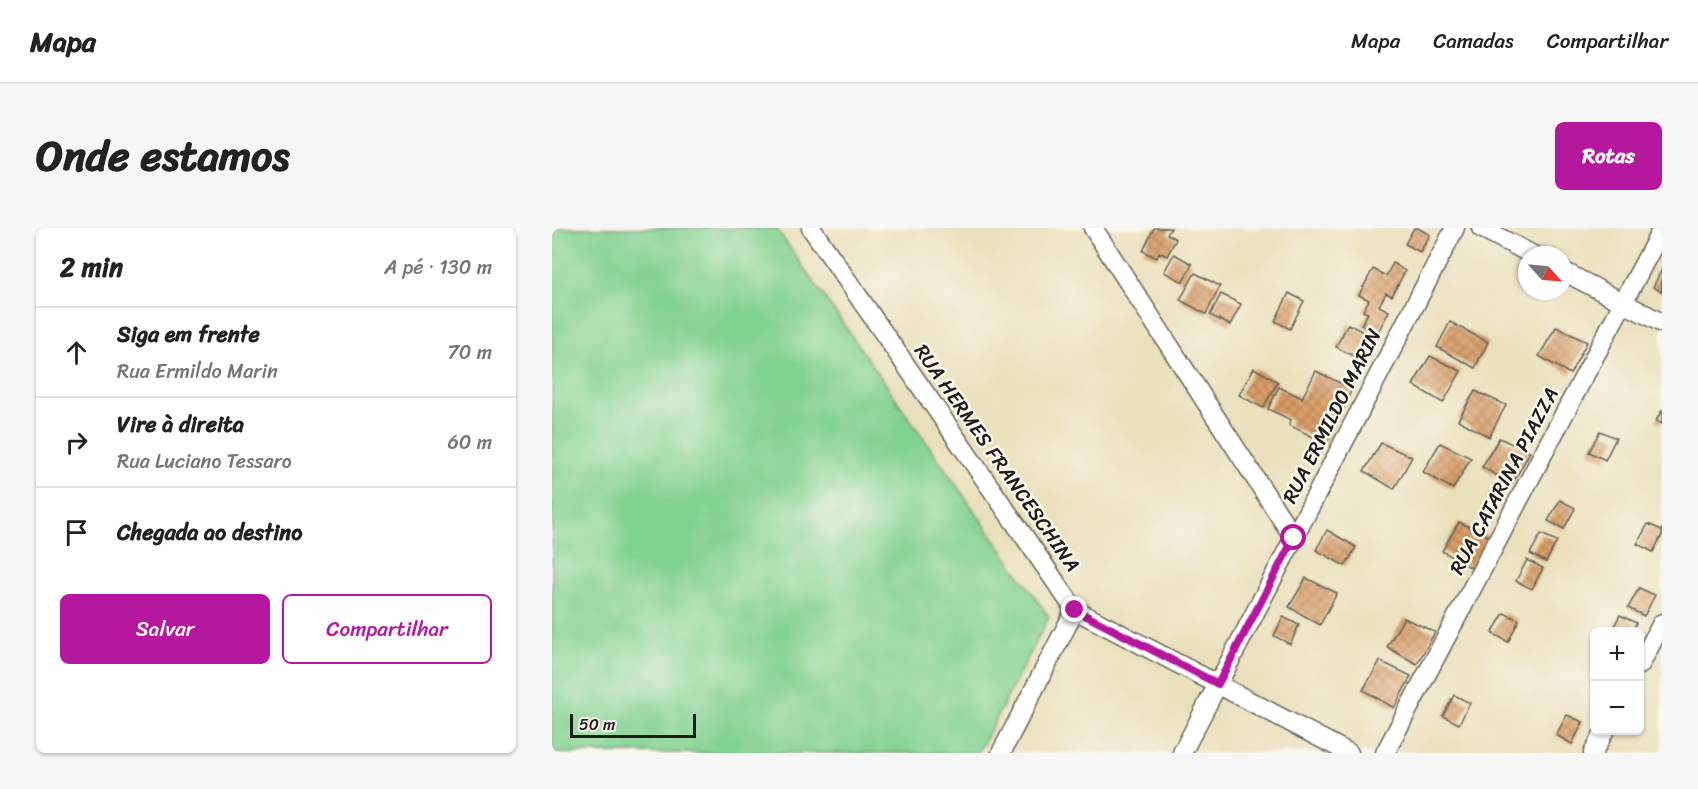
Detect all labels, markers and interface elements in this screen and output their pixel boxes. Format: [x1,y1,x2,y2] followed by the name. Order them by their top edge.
[30,17,96,66] text: Mapa
[1351,22,1400,60] text: Mapa
[1433,22,1514,60] text: Camadas
[1547,22,1668,60] text: Compartilhar
[36,119,290,193] text: Onde estamos
[1555,122,1662,190] button: Rotas
[60,244,123,290] text: 2 min
[1518,246,1572,300] north arrow
[384,250,492,285] text: A pé · 130 m
[117,315,260,354] text: Siga em frente
[1273,322,1391,510] street label: RUA ERMILDO MARIN
[447,335,492,370] text: 70 m
[60,336,93,369] icon: ahead
[905,337,1089,579] street label: RUA HERMES FRANCESCHINA
[117,354,278,389] text: Rua Ermildo Marin
[1440,381,1568,581] street label: RUA CATARINA PIAZZA
[117,405,244,444] text: Vire à direita
[447,425,492,460] text: 60 m
[60,426,93,459] icon: right
[117,444,292,479] text: Rua Luciano Tessaro
[117,513,302,552] text: Chegada ao destino
[60,516,93,549] icon: arrive
[1280,524,1306,550] route start
[60,594,270,664] button: Salvar
[282,594,492,664] button: Compartilhar
[1061,596,1087,622] route end
[1590,627,1644,735] map controls
[1590,627,1644,681] button: +
[1590,681,1644,735] button: −
[579,710,615,739] text: 50 m
[570,711,696,738] scale bar

